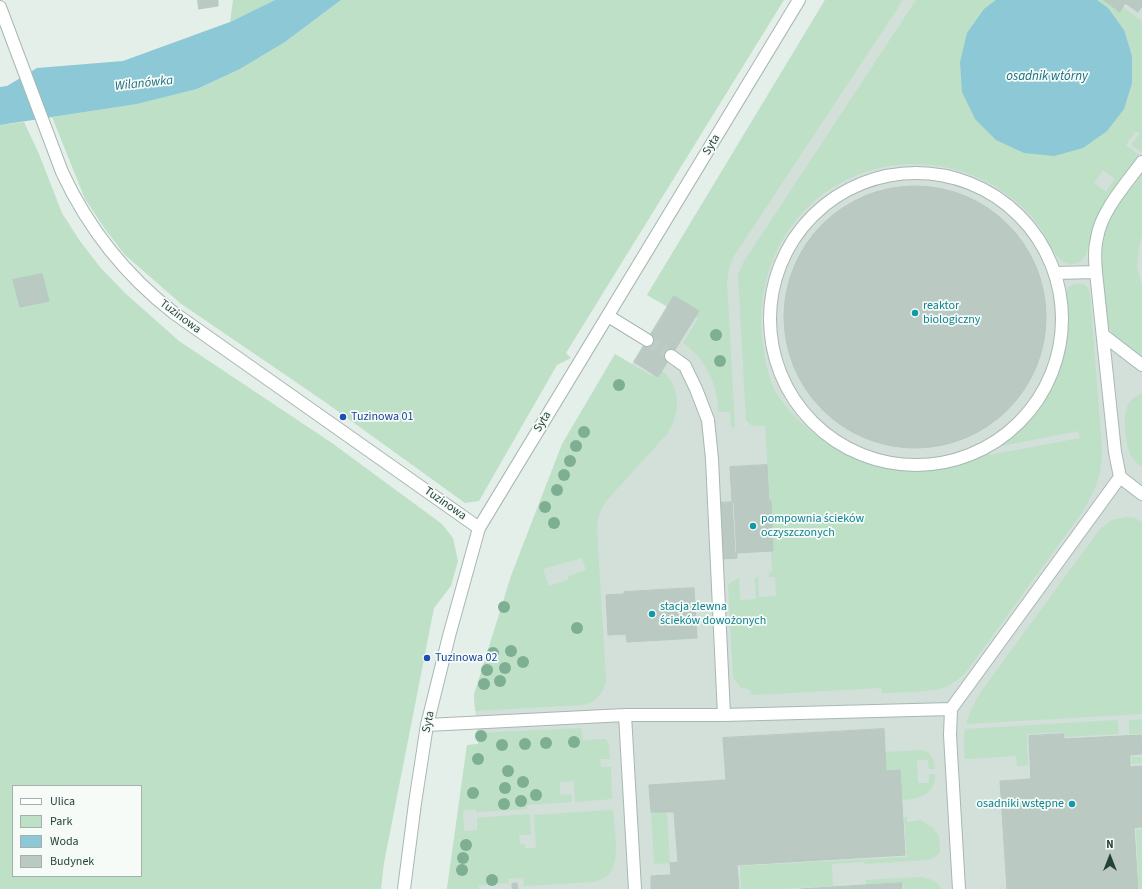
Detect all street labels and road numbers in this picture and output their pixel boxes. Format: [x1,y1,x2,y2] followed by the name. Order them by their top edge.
[700,132,724,158] street label: Syta
[156,297,204,337] street label: Tuzinowa
[531,409,555,435] street label: Syta
[421,484,469,524] street label: Tuzinowa
[420,710,438,734] street label: Syta

